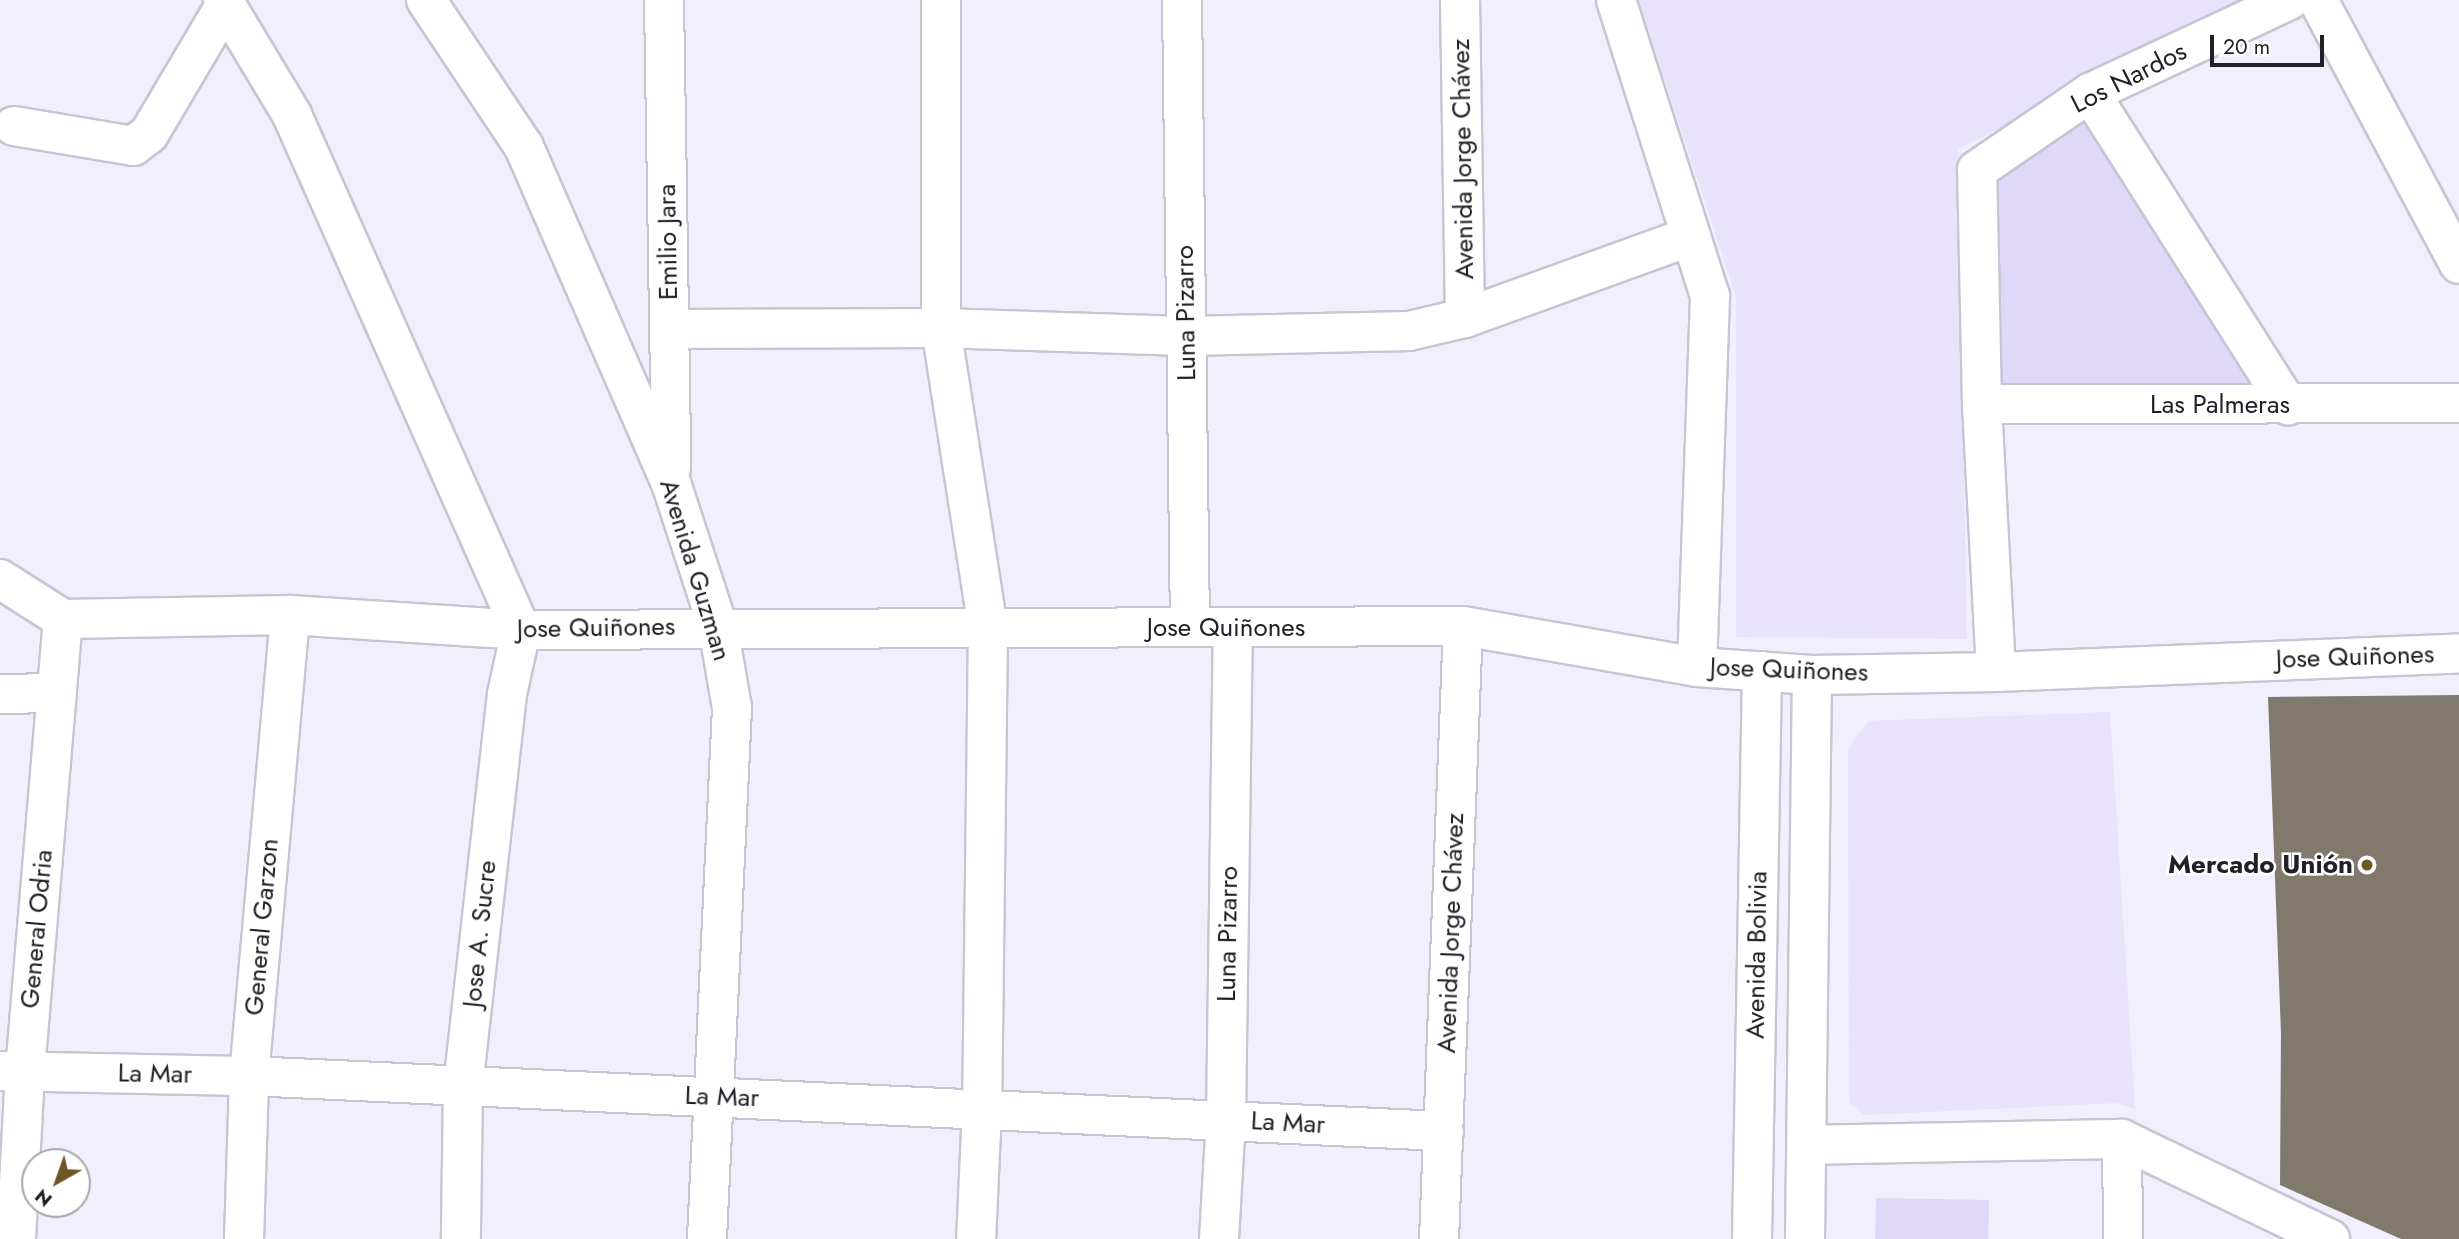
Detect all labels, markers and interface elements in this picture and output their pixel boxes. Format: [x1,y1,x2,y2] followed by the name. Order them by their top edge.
[2214,21,2328,65] scale bar
[2223,32,2270,62] text: 20 m
[2066,36,2192,120] street label: Los Nardos
[1445,38,1481,280] street label: Avenida Jorge Chávez
[651,184,685,300] street label: Emilio Jara
[1169,245,1203,381] street label: Luna Pizarro
[2150,389,2290,421] street label: Las Palmeras
[653,476,737,664] street label: Avenida Guzman
[517,611,675,645] street label: Jose Quiñones
[1147,612,1305,644] street label: Jose Quiñones
[2275,639,2435,675] street label: Jose Quiñones
[1709,652,1869,688] street label: Jose Quiñones
[1431,812,1471,1054] street label: Avenida Jorge Chávez
[239,837,285,1017] street label: General Garzon
[15,848,59,1010] street label: General Odria
[2168,849,2353,881] place label: Mercado Unión
[2359,857,2375,873] marker: Mercado Unión
[457,859,503,1009] street label: Jose A. Sucre
[1211,866,1245,1002] street label: Luna Pizarro
[1740,871,1774,1039] street label: Avenida Bolivia
[117,1058,193,1090] street label: La Mar
[684,1080,760,1114] street label: La Mar
[1250,1105,1326,1141] street label: La Mar
[21,1148,91,1218] north arrow
[29,1183,58,1213] text: N

